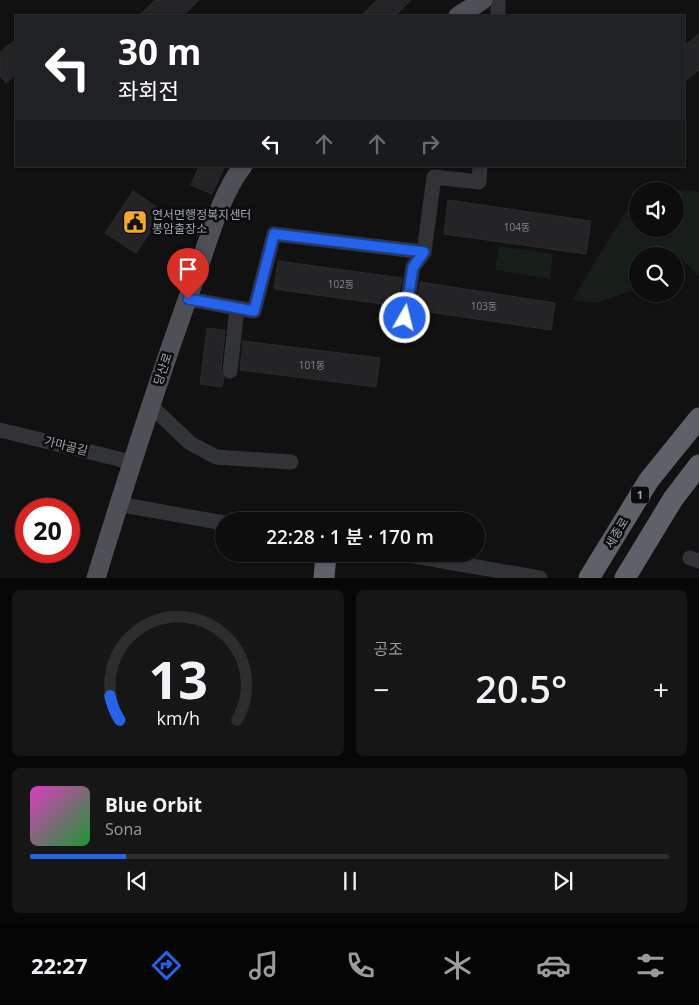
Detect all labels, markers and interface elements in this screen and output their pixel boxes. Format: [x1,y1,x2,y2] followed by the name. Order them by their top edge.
[118,28,201,75] text: 30 m
[35,35,100,100] icon: left
[118,75,179,105] text: 좌회전
[257,130,285,158] icon: left
[310,130,338,158] icon: ahead
[363,130,391,158] icon: ahead
[416,130,444,158] icon: right
[629,182,684,302] map controls
[629,182,684,237] button: sound
[152,206,251,237] place label: 연서면행정복지센터 봉암출장소
[122,209,148,235] public building icon: 연서면행정복지센터 봉암출장소
[504,220,530,234] house number: 104동
[629,247,684,302] button: search
[167,248,209,299] pin
[174,255,202,283] icon: arrive
[328,277,354,291] house number: 102동
[378,291,430,343] position arrow
[471,299,497,313] house number: 103동
[149,350,176,387] street label: 당산로
[299,358,325,372] house number: 101동
[43,432,90,459] street label: 가마골길
[631,486,649,504] road number: 1
[15,498,80,563] speed limit sign: 20
[601,514,632,551] street label: 세종로
[266,524,434,550] text: 22:28 · 1 분 · 170 m
[374,638,403,660] text: 공조
[148,643,207,714] text: 13
[475,662,567,714] text: 20.5°
[374,670,390,708] text: −
[653,670,669,708] text: +
[156,706,199,730] text: km/h
[105,792,202,818] text: Blue Orbit
[105,818,142,840] text: Sona
[123,867,151,895] icon: previous
[336,867,364,895] icon: pause
[549,867,577,895] icon: next
[149,948,184,983] icon: directions
[246,948,281,983] icon: music
[343,948,378,983] icon: phone
[440,948,475,983] icon: climate
[536,948,571,983] icon: car
[633,948,668,983] icon: filters
[31,950,87,980] text: 22:27

